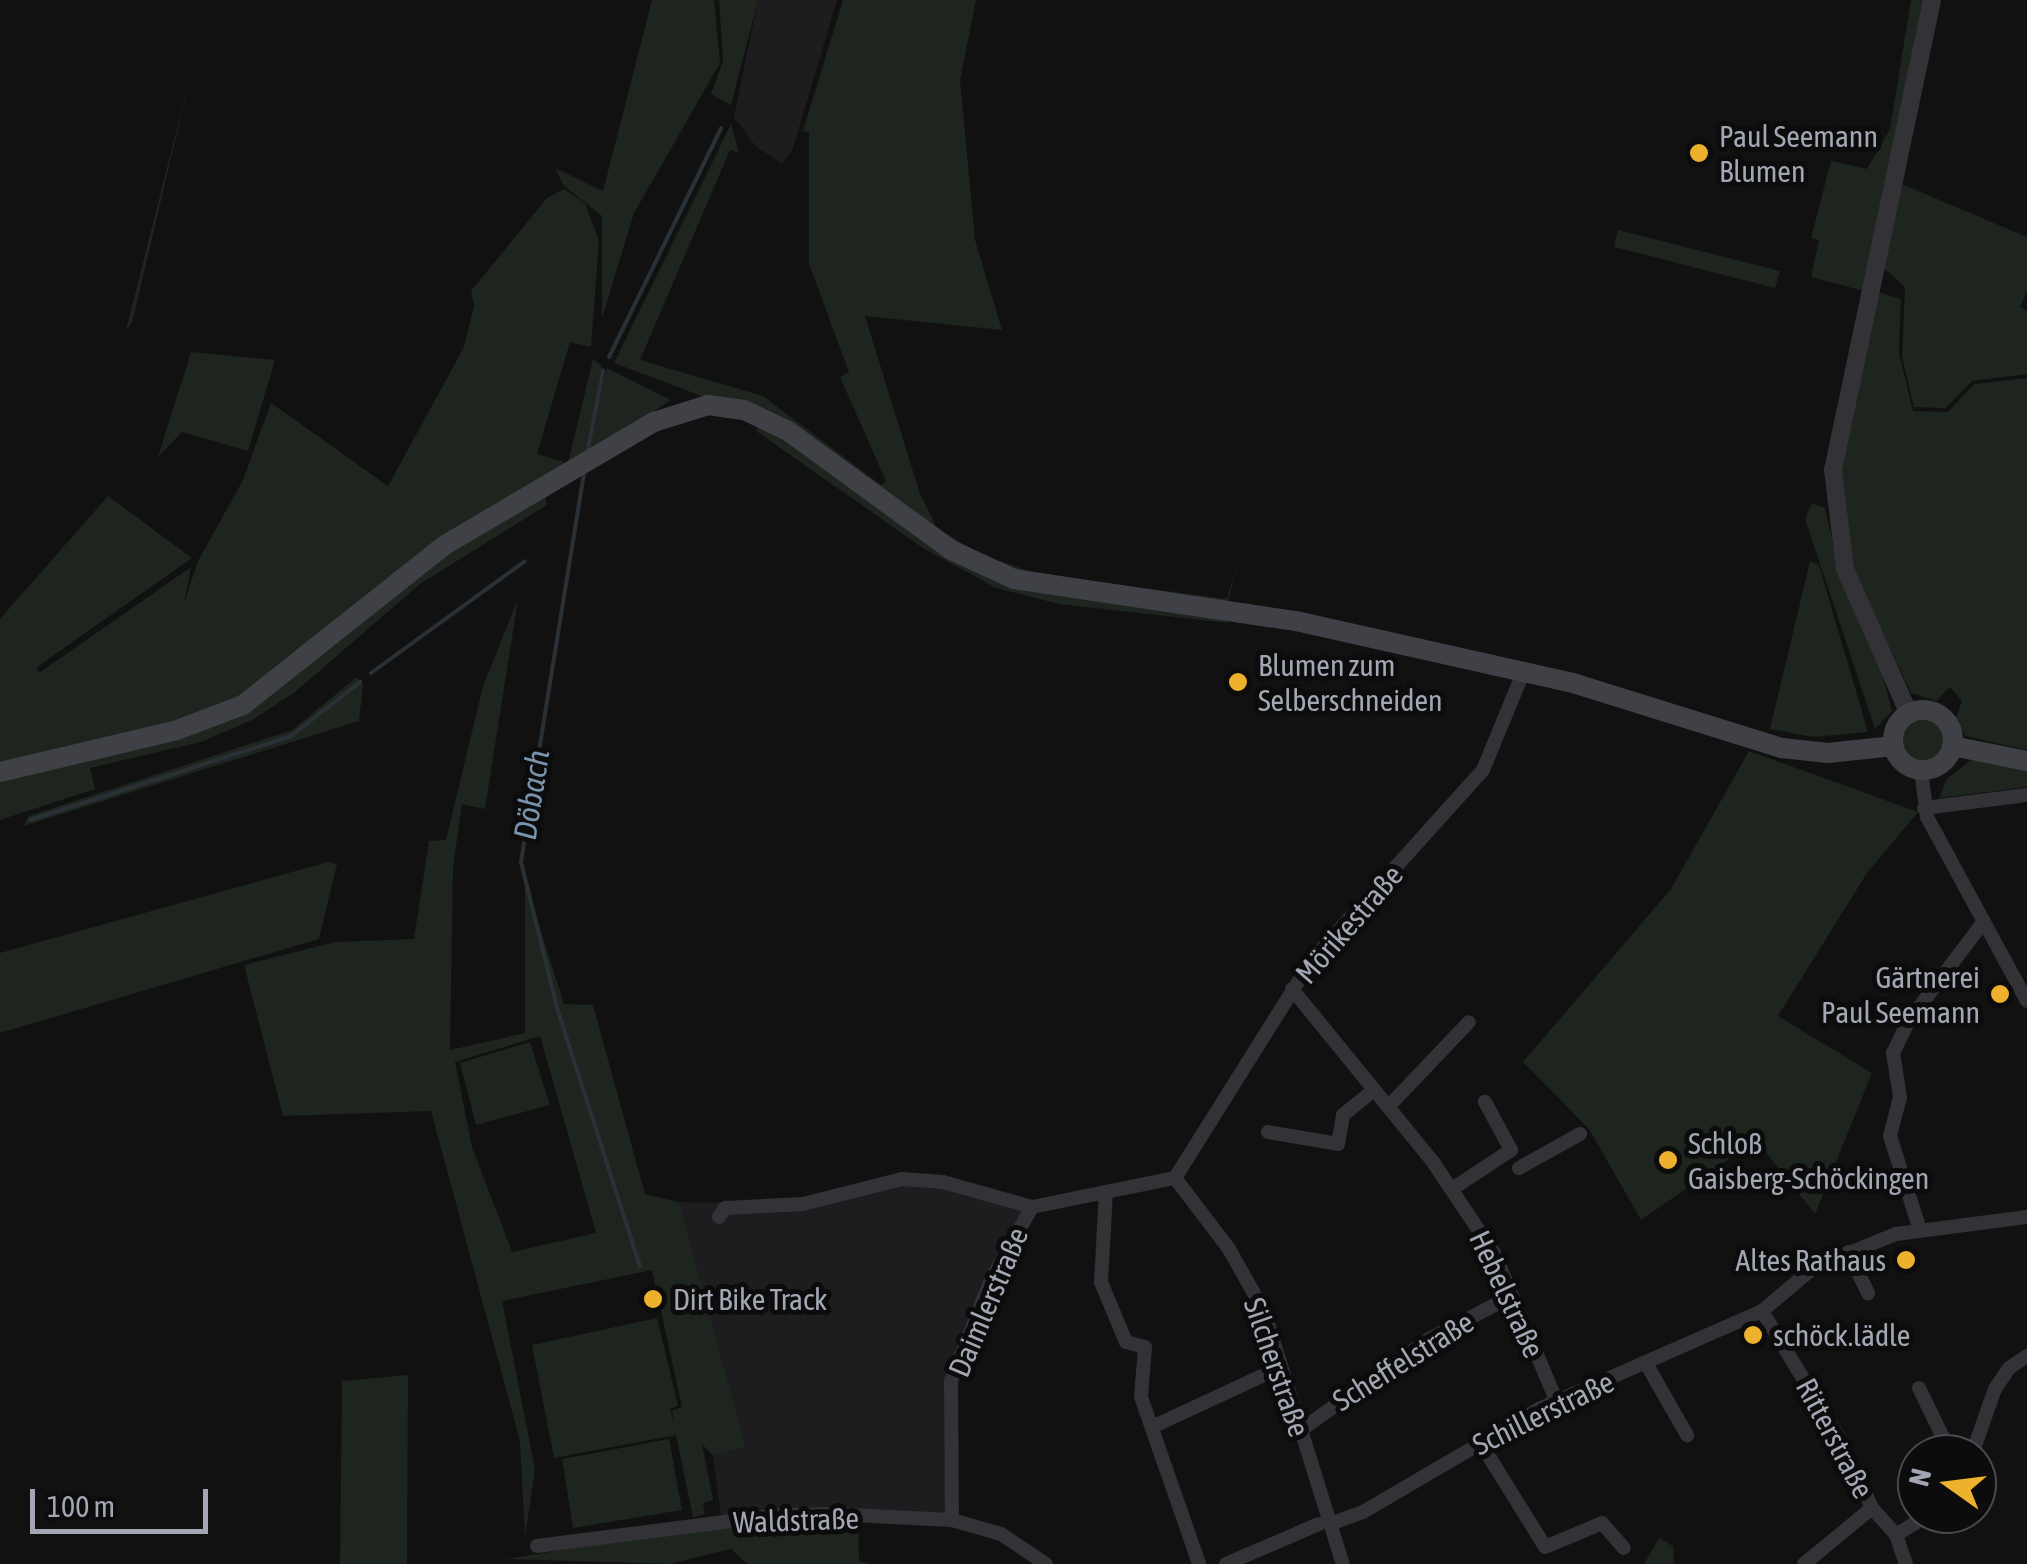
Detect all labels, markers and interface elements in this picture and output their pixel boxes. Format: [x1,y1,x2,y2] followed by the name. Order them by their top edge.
[1719,118,1878,188] place label: Paul Seemann Blumen
[1688,142,1710,164] marker: Paul Seemann Blumen
[1258,647,1443,718] place label: Blumen zum Selberschneiden
[1227,671,1249,693] marker: Blumen zum Selberschneiden
[506,747,558,843] water label: Döbach
[1288,857,1410,991] street label: Mörikestraße
[1821,959,1980,1030] place label: Gärtnerei Paul Seemann
[1989,983,2011,1005] marker: Gärtnerei Paul Seemann
[1688,1125,1929,1196] place label: Schloß Gaisberg-Schöckingen
[1657,1149,1679,1171] marker: Schloß Gaisberg-Schöckingen
[940,1222,1036,1382] street label: Daimlerstraße
[1462,1225,1552,1363] street label: Hebelstraße
[1736,1242,1886,1278] place label: Altes Rathaus
[1895,1249,1917,1271] marker: Altes Rathaus
[673,1281,827,1317] place label: Dirt Bike Track
[642,1288,664,1310] marker: Dirt Bike Track
[1236,1293,1318,1441] street label: Silcherstraße
[1326,1304,1480,1418] street label: Scheffelstraße
[1773,1317,1910,1353] place label: schöck.lädle
[1742,1324,1764,1346] marker: schöck.lädle
[1467,1363,1619,1463] street label: Schillerstraße
[1788,1372,1882,1504] street label: Ritterstraße
[1897,1434,1997,1534] north arrow
[1902,1465,1937,1489] text: N
[35,1469,212,1531] scale bar
[47,1489,115,1523] text: 100 m
[733,1500,859,1540] street label: Waldstraße

